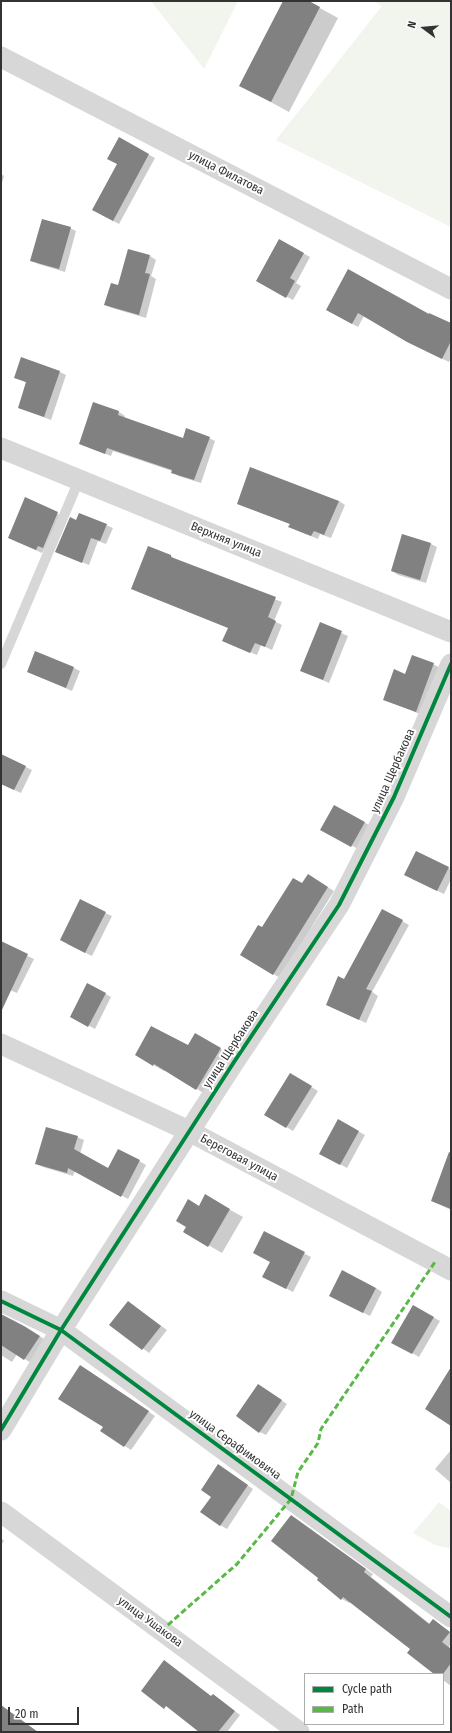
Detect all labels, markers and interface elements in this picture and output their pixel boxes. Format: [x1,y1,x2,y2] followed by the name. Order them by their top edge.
[404,8,444,48] north arrow
[405,20,419,30] text: N
[186,148,266,198] street label: улица Филатова
[188,519,264,561] street label: Верхняя улица
[368,727,418,815] street label: улица Щербакова
[200,1007,262,1091] street label: улица Щербакова
[198,1131,280,1185] street label: Береговая улица
[186,1407,284,1483] street label: улица Серафимовича
[115,1594,185,1650] street label: улица Ушакова
[304,1673,444,1725] legend
[342,1682,392,1696] text: Cycle path
[10,1699,81,1725] scale bar
[342,1702,364,1716] text: Path
[15,1707,39,1721] text: 20 m

